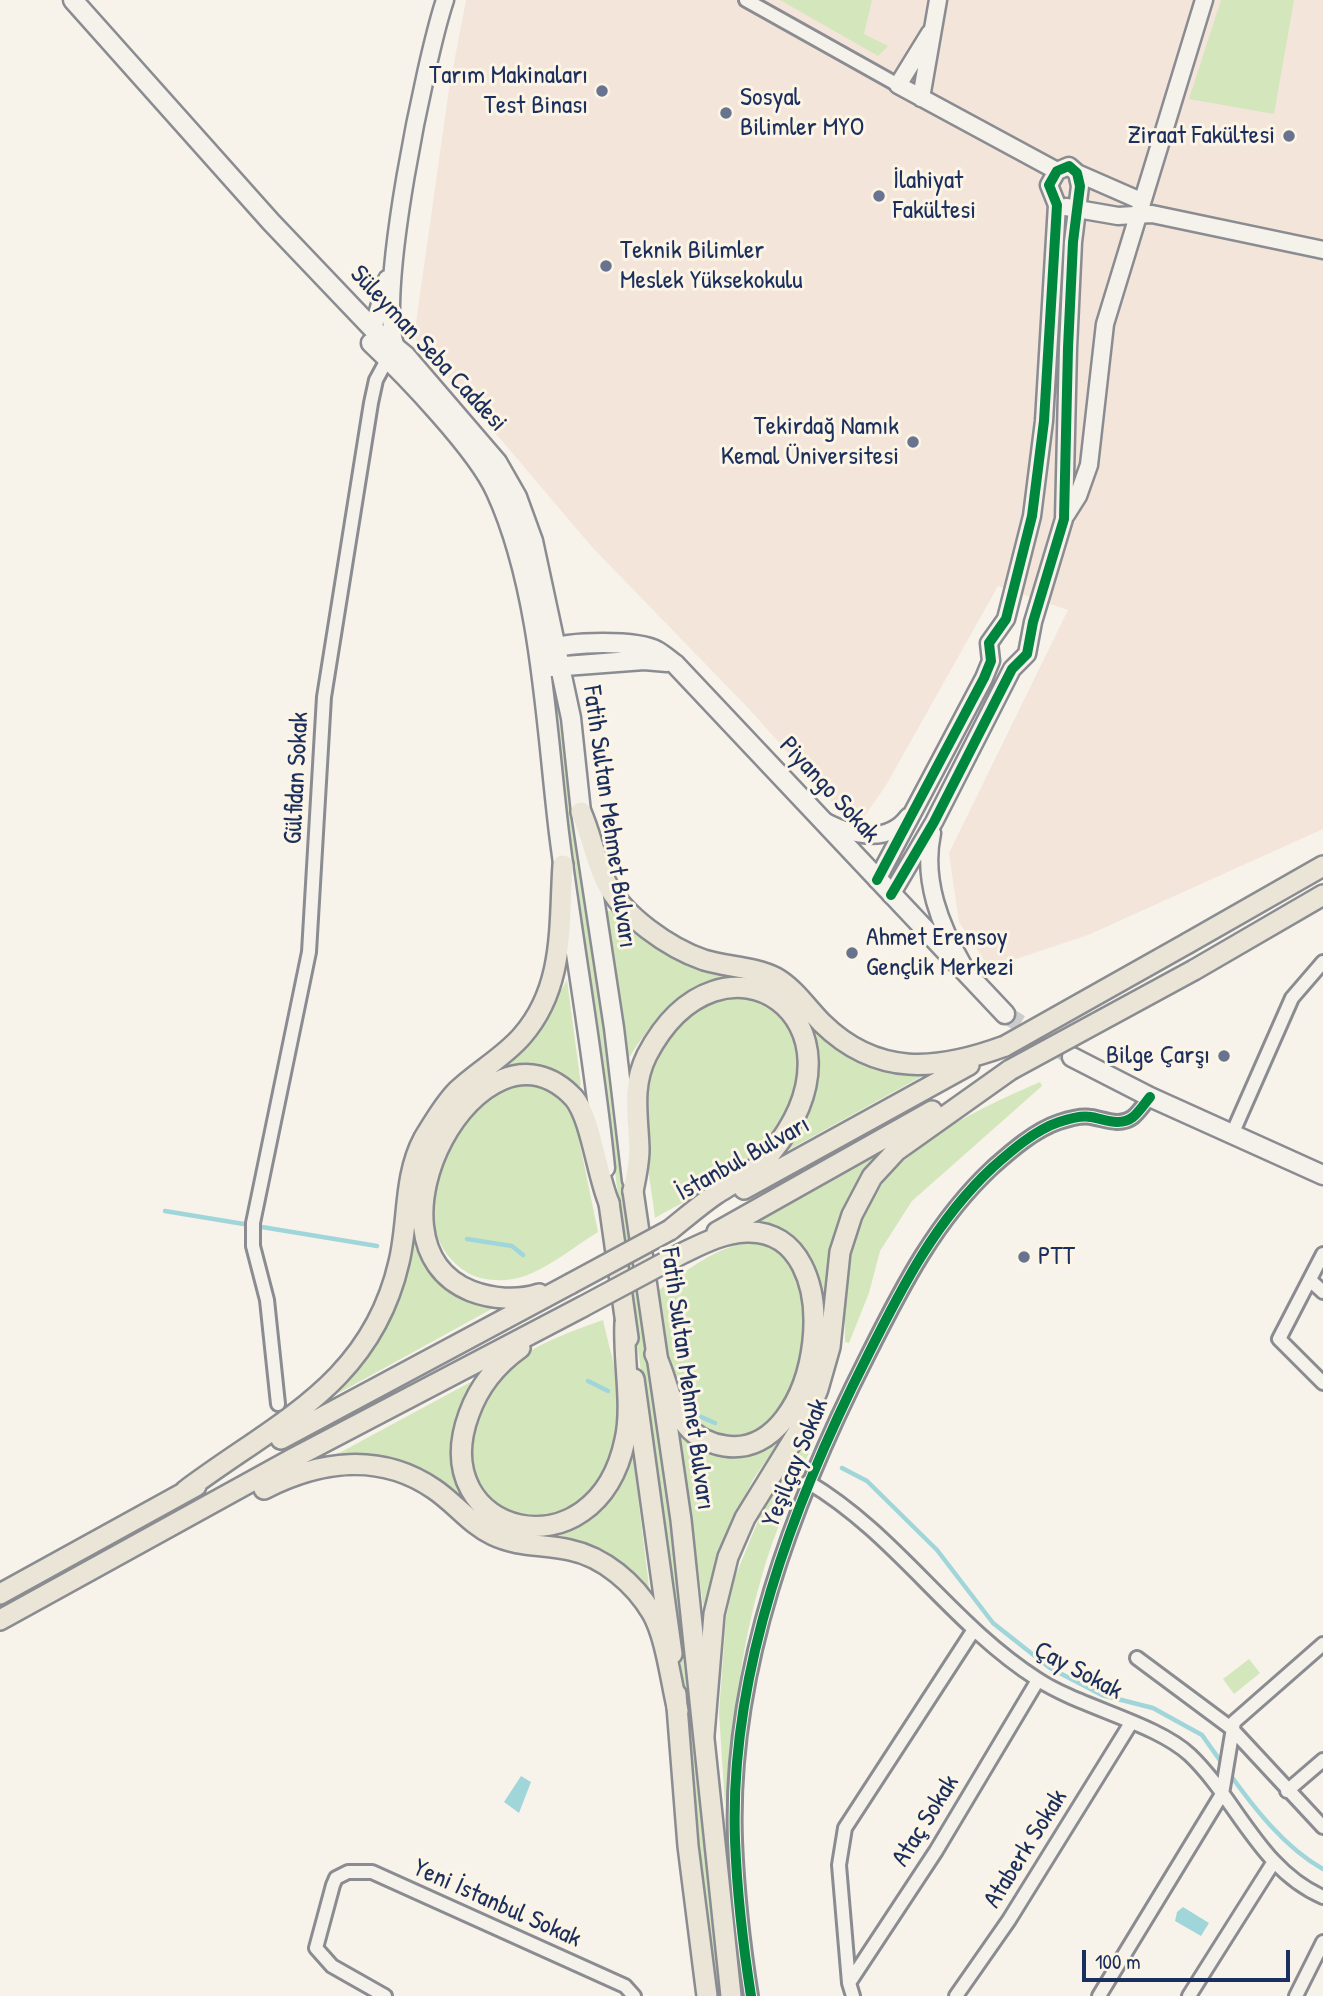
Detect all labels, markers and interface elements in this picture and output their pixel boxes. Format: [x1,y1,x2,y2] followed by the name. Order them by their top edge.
[429,60,588,122] place label: Tarım Makinaları Test Binası
[740,82,864,144] place label: Sosyal Bilimler MYO
[594,83,610,99] marker: Tarım Makinaları Test Binası
[718,105,734,121] marker: Sosyal Bilimler MYO
[1128,120,1275,152] place label: Ziraat Fakültesi
[1281,128,1297,144] marker: Ziraat Fakültesi
[893,165,976,227] place label: İlahiyat Fakültesi
[871,188,887,204] marker: İlahiyat Fakültesi
[620,235,803,296] place label: Teknik Bilimler Meslek Yüksekokulu
[598,258,614,274] marker: Teknik Bilimler Meslek Yüksekokulu
[343,259,513,439] street label: Süleyman Seba Caddesi
[721,411,899,472] place label: Tekirdağ Namık Kemal Üniversitesi
[905,434,921,450] marker: Tekirdağ Namık Kemal Üniversitesi
[575,684,643,950] street label: Fatih Sultan Mehmet Bulvarı
[278,711,316,845] street label: Gülfidan Sokak
[772,731,886,849] street label: Piyango Sokak
[866,922,1014,984] place label: Ahmet Erensoy Gençlik Merkezi
[844,945,860,961] marker: Ahmet Erensoy Gençlik Merkezi
[1106,1040,1210,1072] place label: Bilge Çarşı
[1216,1048,1232,1064] marker: Bilge Çarşı
[671,1109,815,1209] street label: İstanbul Bulvarı
[1038,1241,1075,1273] place label: PTT
[653,1246,721,1512] street label: Fatih Sultan Mehmet Bulvarı
[1016,1249,1032,1265] marker: PTT
[756,1394,836,1532] street label: Yeşilçay Sokak
[1028,1635,1128,1707] street label: Çay Sokak
[886,1769,966,1873] street label: Ataç Sokak
[977,1784,1075,1914] street label: Ataberk Sokak
[408,1853,586,1955] street label: Yeni İstanbul Sokak
[1085,1937,1293,1981] scale bar
[1095,1947,1141,1976] text: 100 m

